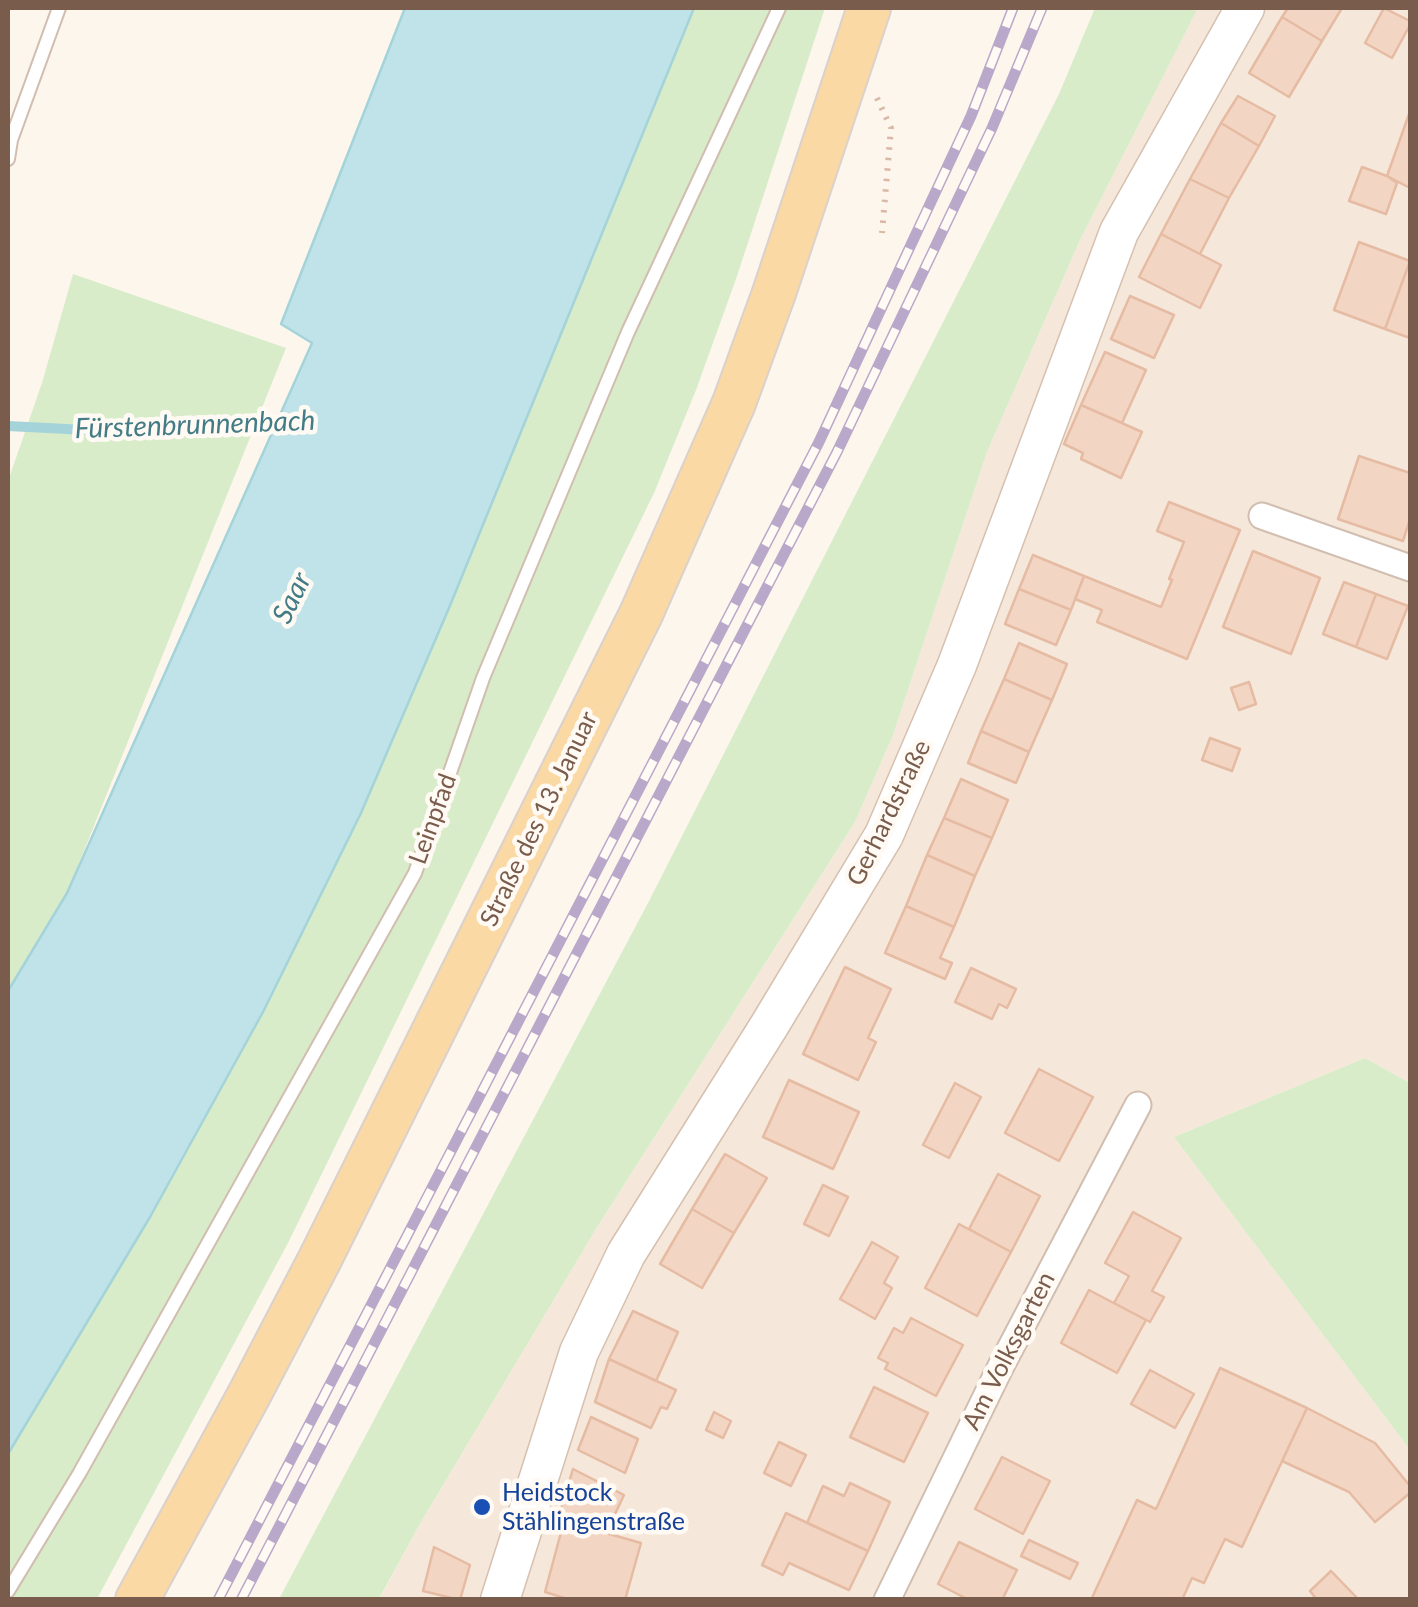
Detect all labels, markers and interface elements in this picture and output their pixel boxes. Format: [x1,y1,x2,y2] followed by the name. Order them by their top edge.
[74,404,316,446] water label: Fürstenbrunnenbach
[265,567,319,629] water label: Saar
[474,707,604,931] street label: Straße des 13. Januar
[841,735,937,891] street label: Gerhardstraße
[403,770,463,868] street label: Leinpfad
[956,1267,1062,1435] street label: Am Volksgarten
[502,1478,685,1537] place label: Heidstock Stählingenstraße
[471,1496,493,1518] marker: Heidstock Stählingenstraße

